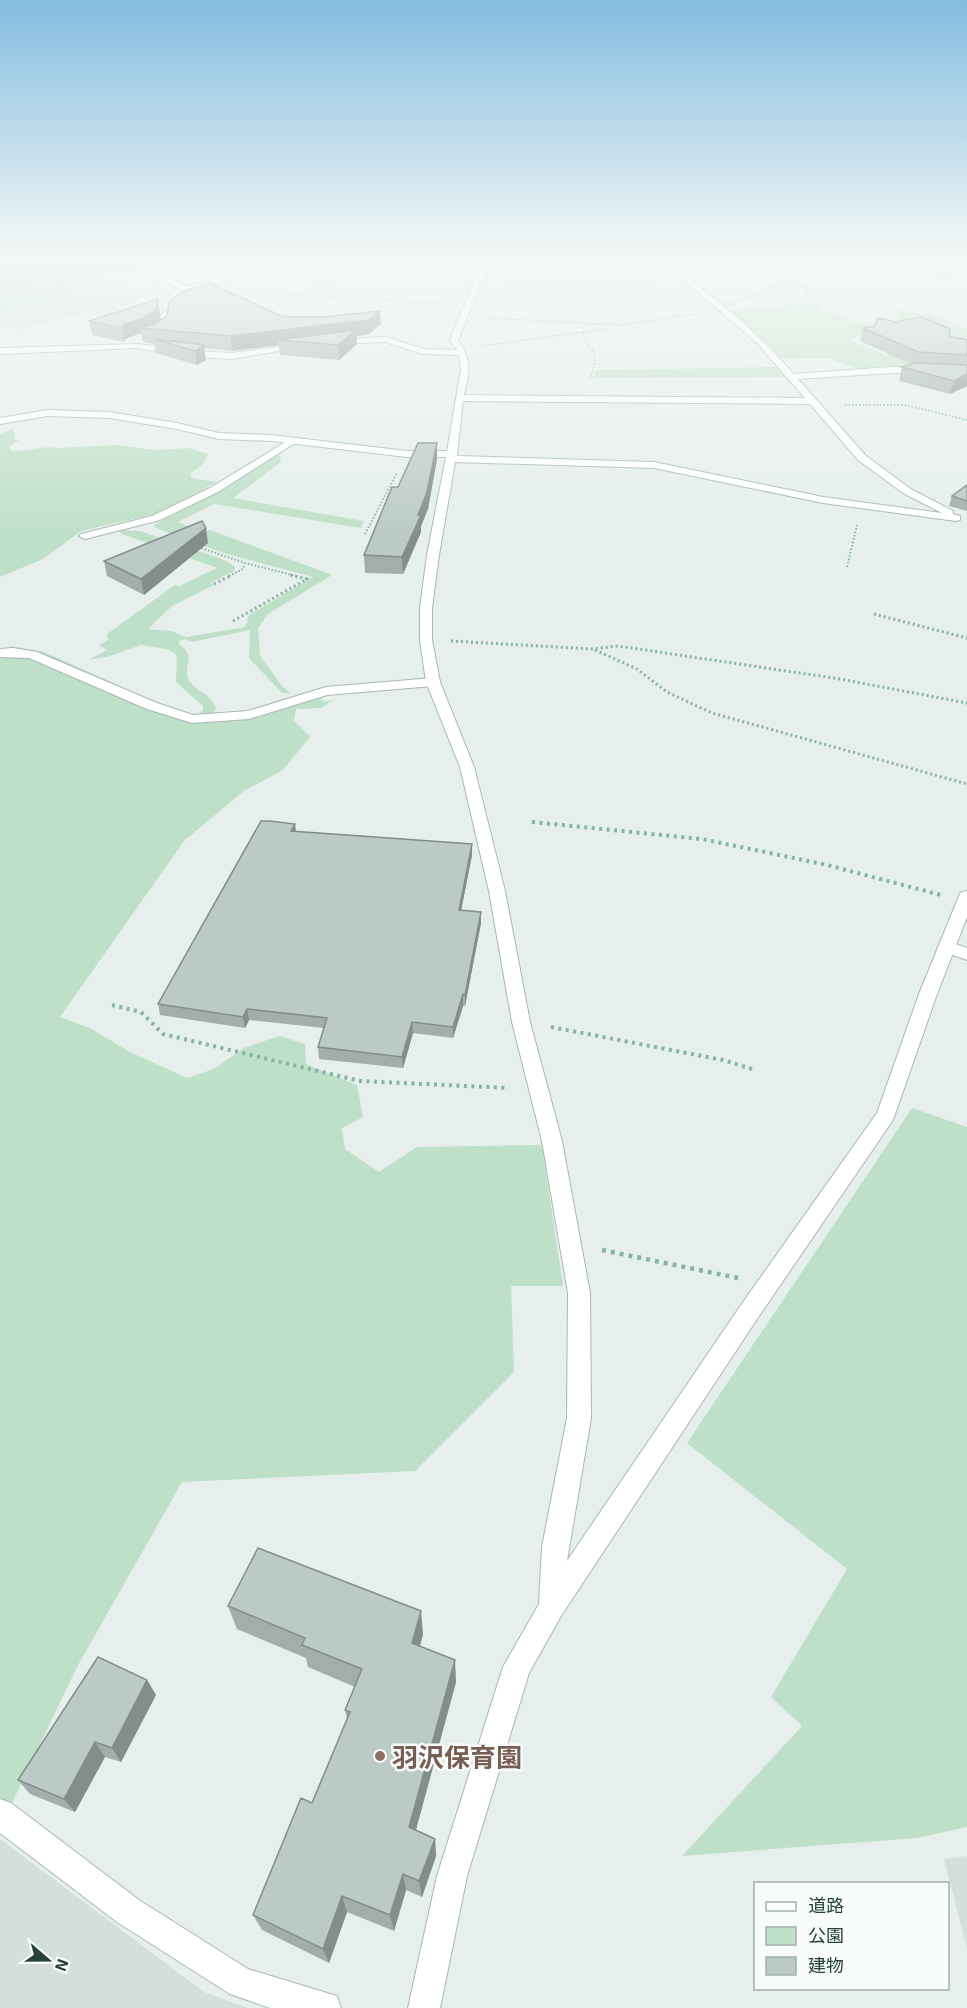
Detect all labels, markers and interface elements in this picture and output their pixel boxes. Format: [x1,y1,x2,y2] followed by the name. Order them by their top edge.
[392,1741,522,1772] place label: 羽沢保育園
[373,1749,387,1763] marker: 羽沢保育園
[754,1882,949,1990] legend
[808,1894,844,1916] text: 道路
[808,1924,844,1946] text: 公園
[18,1930,78,1990] north arrow
[808,1954,844,1976] text: 建物
[52,1957,73,1974] text: N

